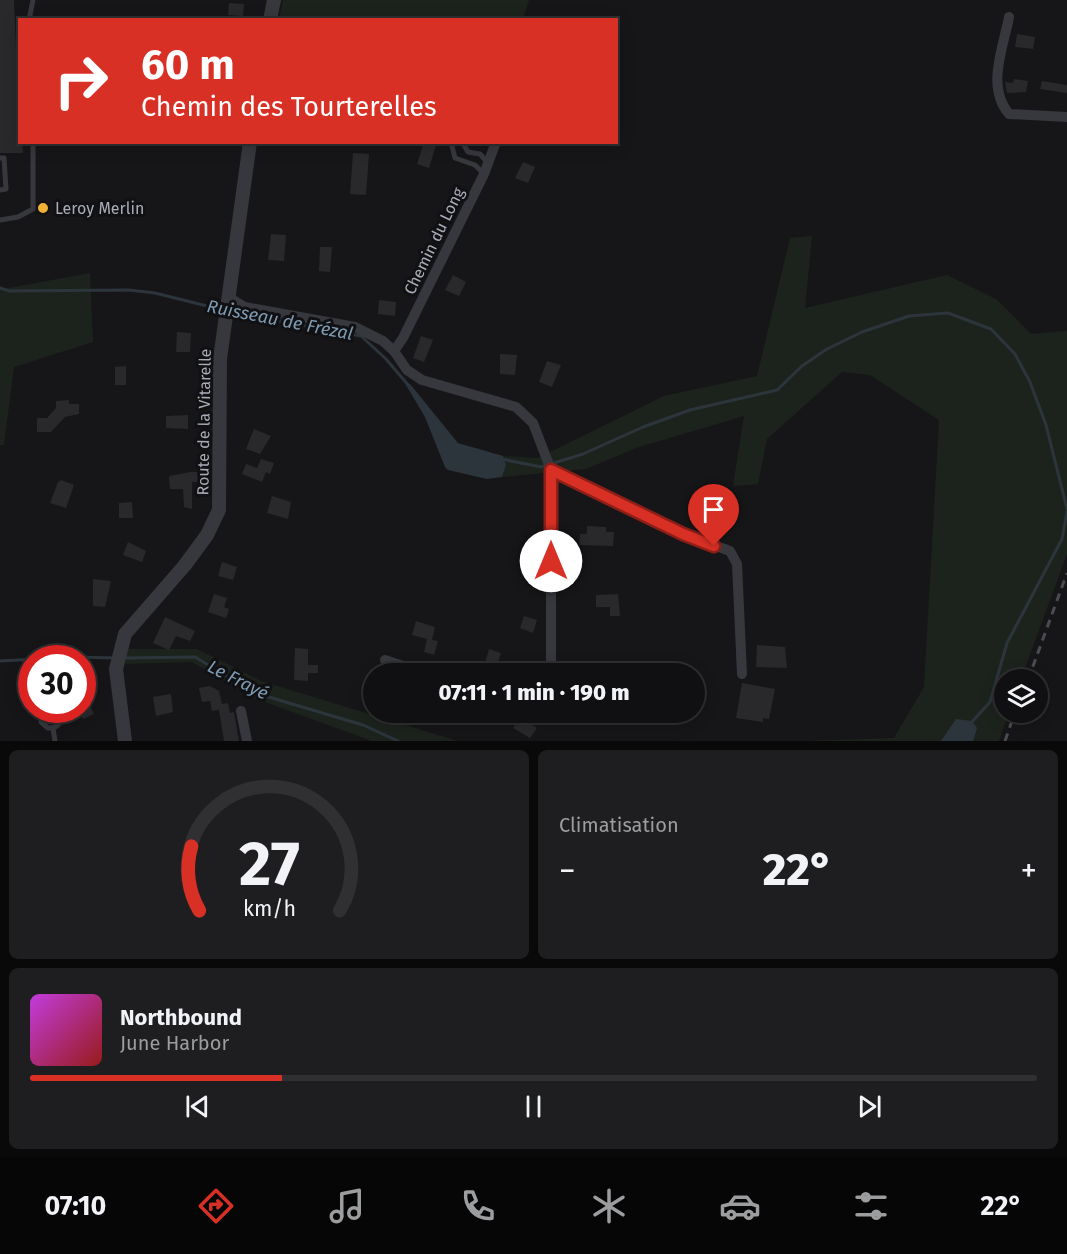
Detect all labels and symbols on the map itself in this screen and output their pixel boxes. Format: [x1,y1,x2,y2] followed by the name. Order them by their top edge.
[400,184,468,298] street label: Chemin du Long
[55,199,144,218] place label: Leroy Merlin
[36,201,50,215] marker: Leroy Merlin
[205,295,355,345] water label: Ruisseau de Frézal
[193,348,215,496] street label: Route de la Vitarelle
[688,484,739,546] pin
[519,529,583,593] position arrow
[18,645,96,723] speed limit sign: 30
[204,655,272,705] water label: Le Frayé

